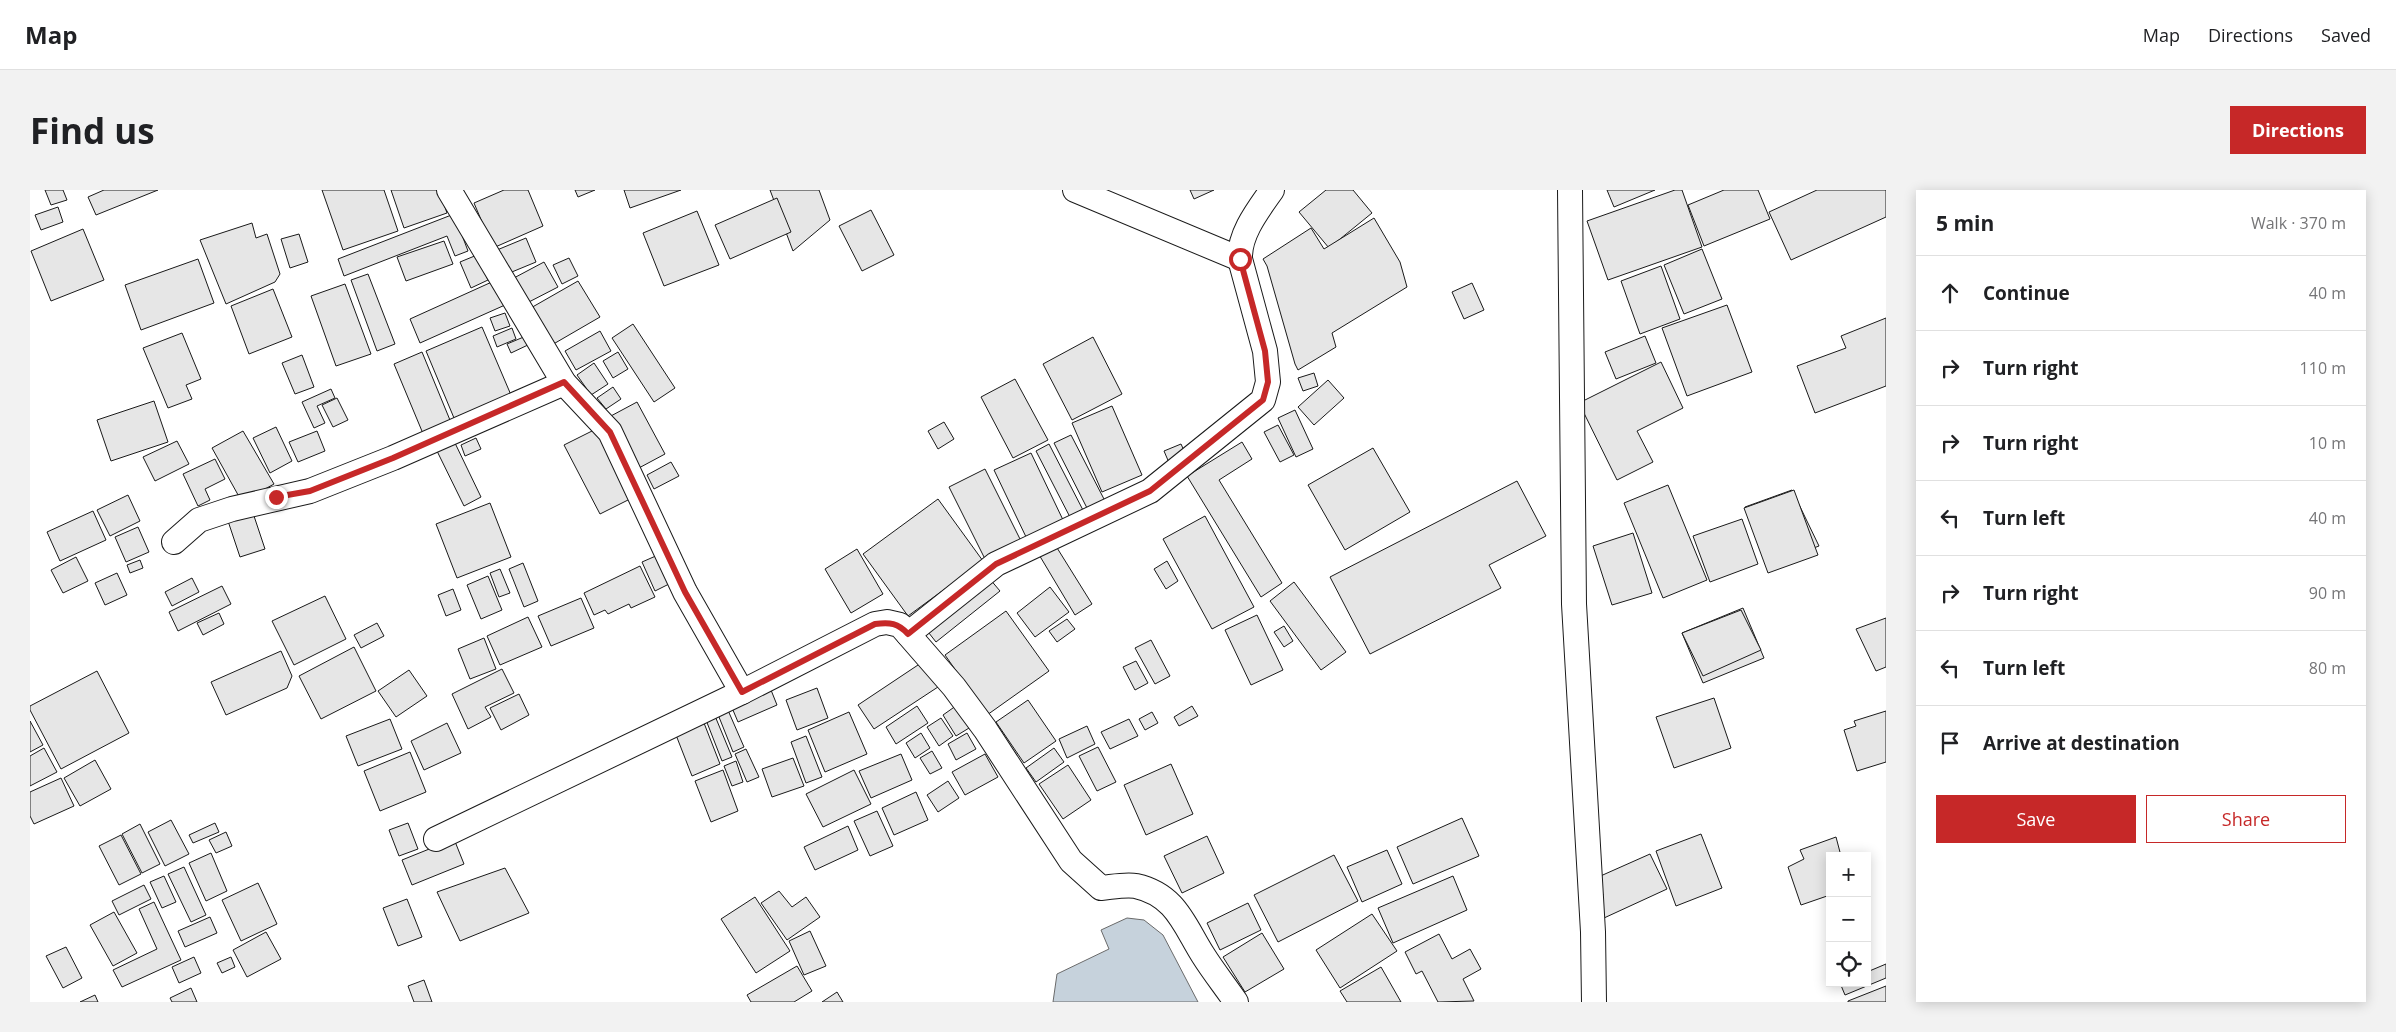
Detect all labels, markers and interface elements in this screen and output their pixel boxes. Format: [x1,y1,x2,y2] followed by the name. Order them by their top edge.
[25,18,77,51] text: Map
[2143,23,2180,47] text: Map
[2208,23,2293,47] text: Directions
[2321,23,2371,47] text: Saved
[2230,106,2366,154] button: Directions
[30,107,155,154] text: Find us
[1936,209,1994,237] text: 5 min
[2251,212,2346,234] text: Walk · 370 m
[1229,248,1252,271] route start
[1936,279,1964,307] icon: ahead
[1983,280,2070,306] text: Continue
[2309,282,2346,304] text: 40 m
[1936,354,1964,382] icon: right
[1983,355,2078,381] text: Turn right
[2300,357,2346,379] text: 110 m
[1936,429,1964,457] icon: right
[1983,430,2078,456] text: Turn right
[2309,432,2346,454] text: 10 m
[265,486,288,509] route end
[1936,504,1964,532] icon: left
[1983,505,2065,531] text: Turn left
[2309,507,2346,529] text: 40 m
[1936,579,1964,607] icon: right
[1983,580,2078,606] text: Turn right
[2309,582,2346,604] text: 90 m
[1936,654,1964,682] icon: left
[1983,655,2065,681] text: Turn left
[2309,657,2346,679] text: 80 m
[1936,729,1964,757] icon: arrive
[1983,730,2180,756] text: Arrive at destination
[1936,795,2136,843] button: Save
[2146,795,2346,843] button: Share
[1826,852,1871,987] map controls
[1826,852,1871,897] button: +
[1826,897,1871,942] button: −
[1826,942,1871,987] button: locate

